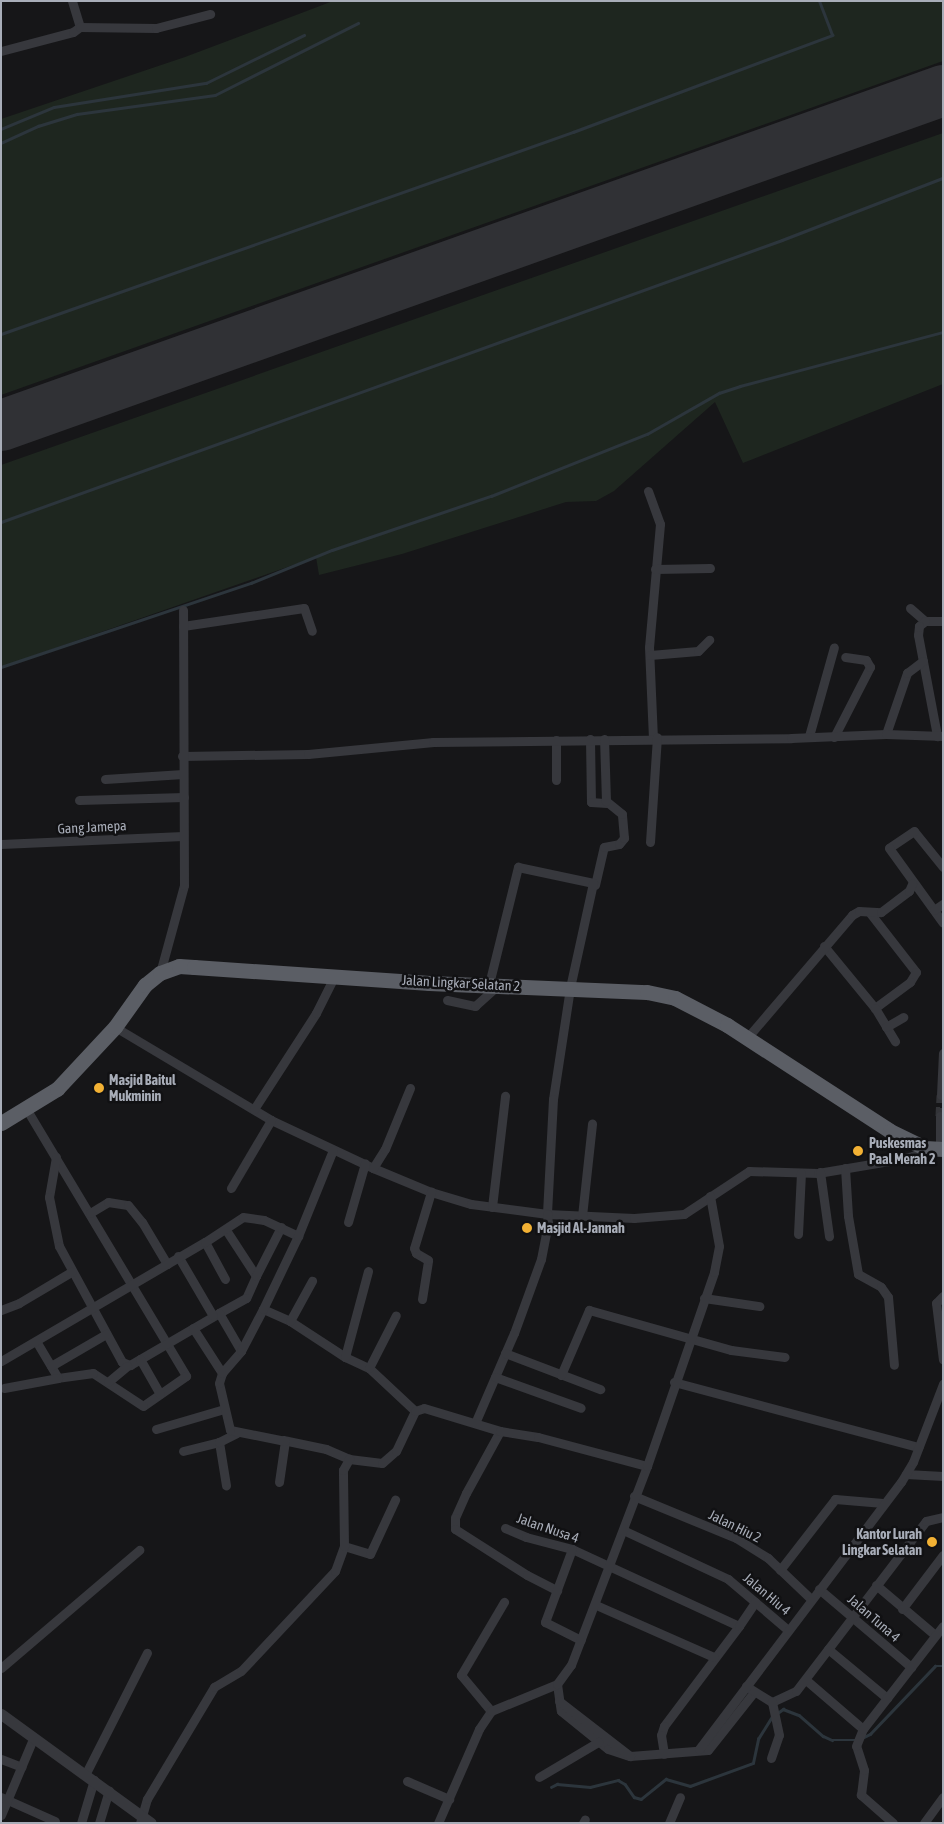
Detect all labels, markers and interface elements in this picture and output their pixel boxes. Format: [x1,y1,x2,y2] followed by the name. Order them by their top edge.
[57,817,127,837] street label: Gang Jamepa
[401,972,521,994] street label: Jalan Lingkar Selatan 2
[109,1072,176,1104] place label: Masjid Baitul Mukminin
[93,1082,105,1094] marker: Masjid Baitul Mukminin
[869,1135,936,1168] place label: Puskesmas Paal Merah 2
[851,1144,865,1158] marker: Puskesmas Paal Merah 2
[537,1220,625,1236] place label: Masjid Al-Jannah
[521,1222,533,1234] marker: Masjid Al-Jannah
[706,1506,764,1546] street label: Jalan Hiu 2
[515,1509,581,1547] street label: Jalan Nusa 4
[842,1526,922,1558] place label: Kantor Lurah Lingkar Selatan
[926,1536,938,1548] marker: Kantor Lurah Lingkar Selatan
[740,1569,794,1619] street label: Jalan Hiu 4
[844,1591,904,1645] street label: Jalan Tuna 4

